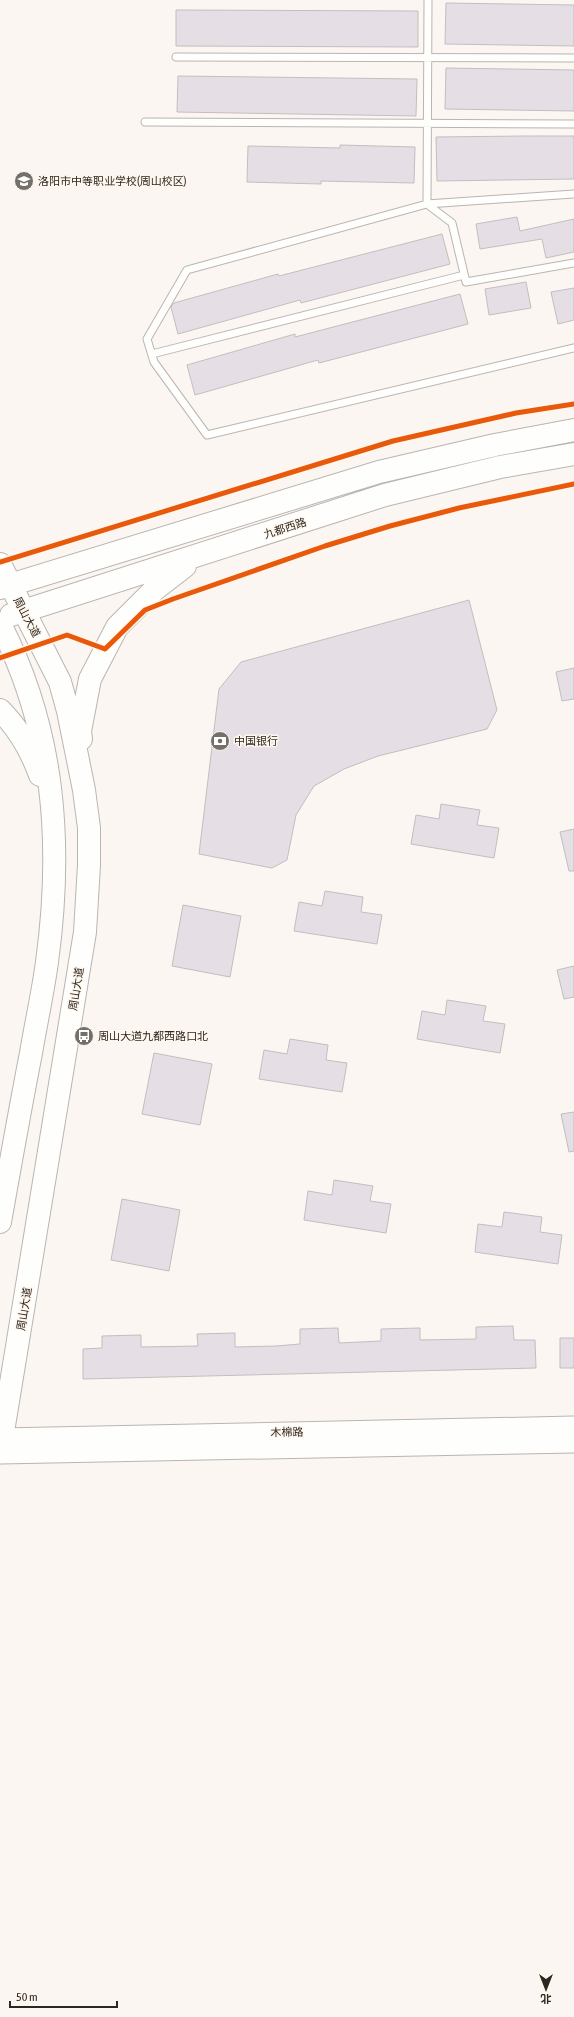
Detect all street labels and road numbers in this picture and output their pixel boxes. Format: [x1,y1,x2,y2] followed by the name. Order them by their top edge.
[262,515,308,541] street label: 九都西路
[11,595,43,639] street label: 周山大道
[67,966,85,1012] street label: 周山大道
[15,1286,33,1332] street label: 周山大道
[270,1426,304,1438] street label: 木棉路

